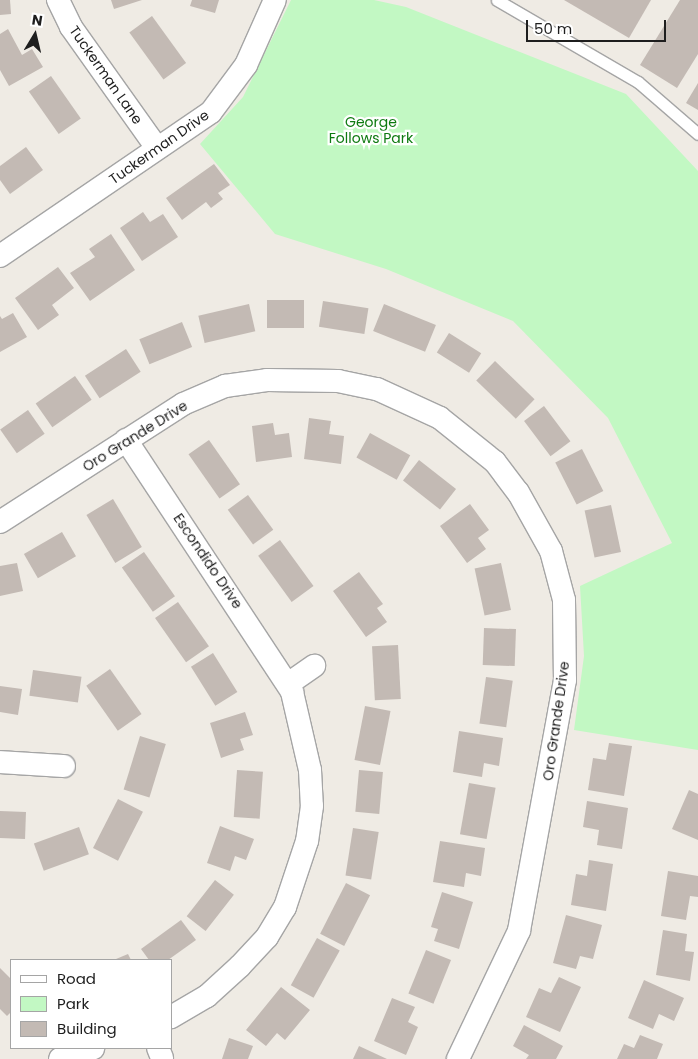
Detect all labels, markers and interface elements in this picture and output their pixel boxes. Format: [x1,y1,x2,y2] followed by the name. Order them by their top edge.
[31,9,44,31] text: N
[10,10,60,60] north arrow
[528,10,668,42] scale bar
[534,18,572,39] text: 50 m
[66,23,146,127] street label: Tuckerman Lane
[106,106,212,188] street label: Tuckerman Drive
[329,114,413,146] park label: George Follows Park
[79,397,191,475] street label: Oro Grande Drive
[170,510,246,612] street label: Escondido Drive
[539,660,573,782] street label: Oro Grande Drive
[10,959,172,1049] legend
[57,968,96,989] text: Road
[57,993,89,1014] text: Park
[57,1018,117,1039] text: Building

